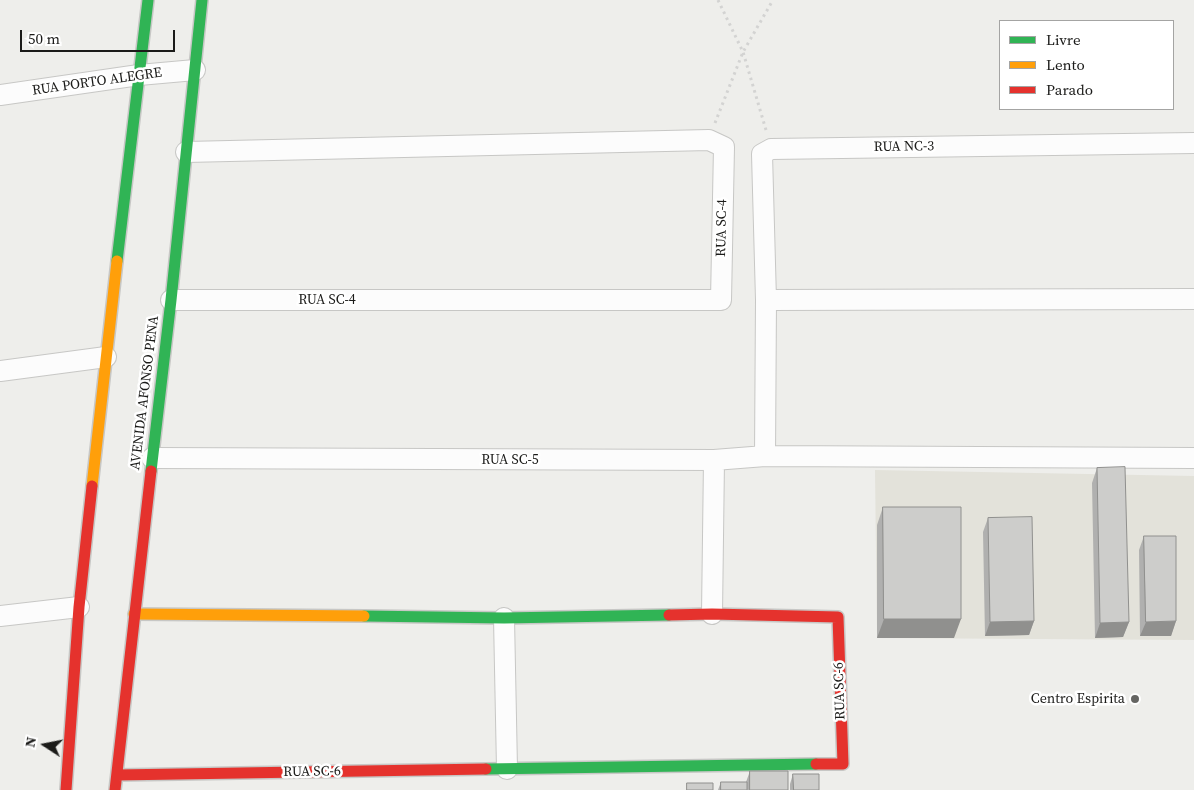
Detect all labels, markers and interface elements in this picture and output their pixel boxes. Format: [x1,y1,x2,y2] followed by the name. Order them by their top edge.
[22,20,178,52] scale bar
[999,20,1174,110] legend
[28,28,60,49] text: 50 m
[1046,29,1081,50] text: Livre
[1046,54,1085,75] text: Lento
[31,65,163,99] street label: RUA PORTO ALEGRE
[1046,79,1093,100] text: Parado
[874,138,934,156] street label: RUA NC-3
[713,199,731,257] street label: RUA SC-4
[298,292,356,308] street label: RUA SC-4
[127,315,163,471] street label: AVENIDA AFONSO PENA
[481,452,539,468] street label: RUA SC-5
[831,662,849,720] street label: RUA SC-6
[1031,691,1125,707] place label: Centro Espirita
[1129,693,1141,705] marker: Centro Espirita
[20,720,70,770] north arrow
[19,735,41,749] text: N
[283,763,341,781] street label: RUA SC-6

